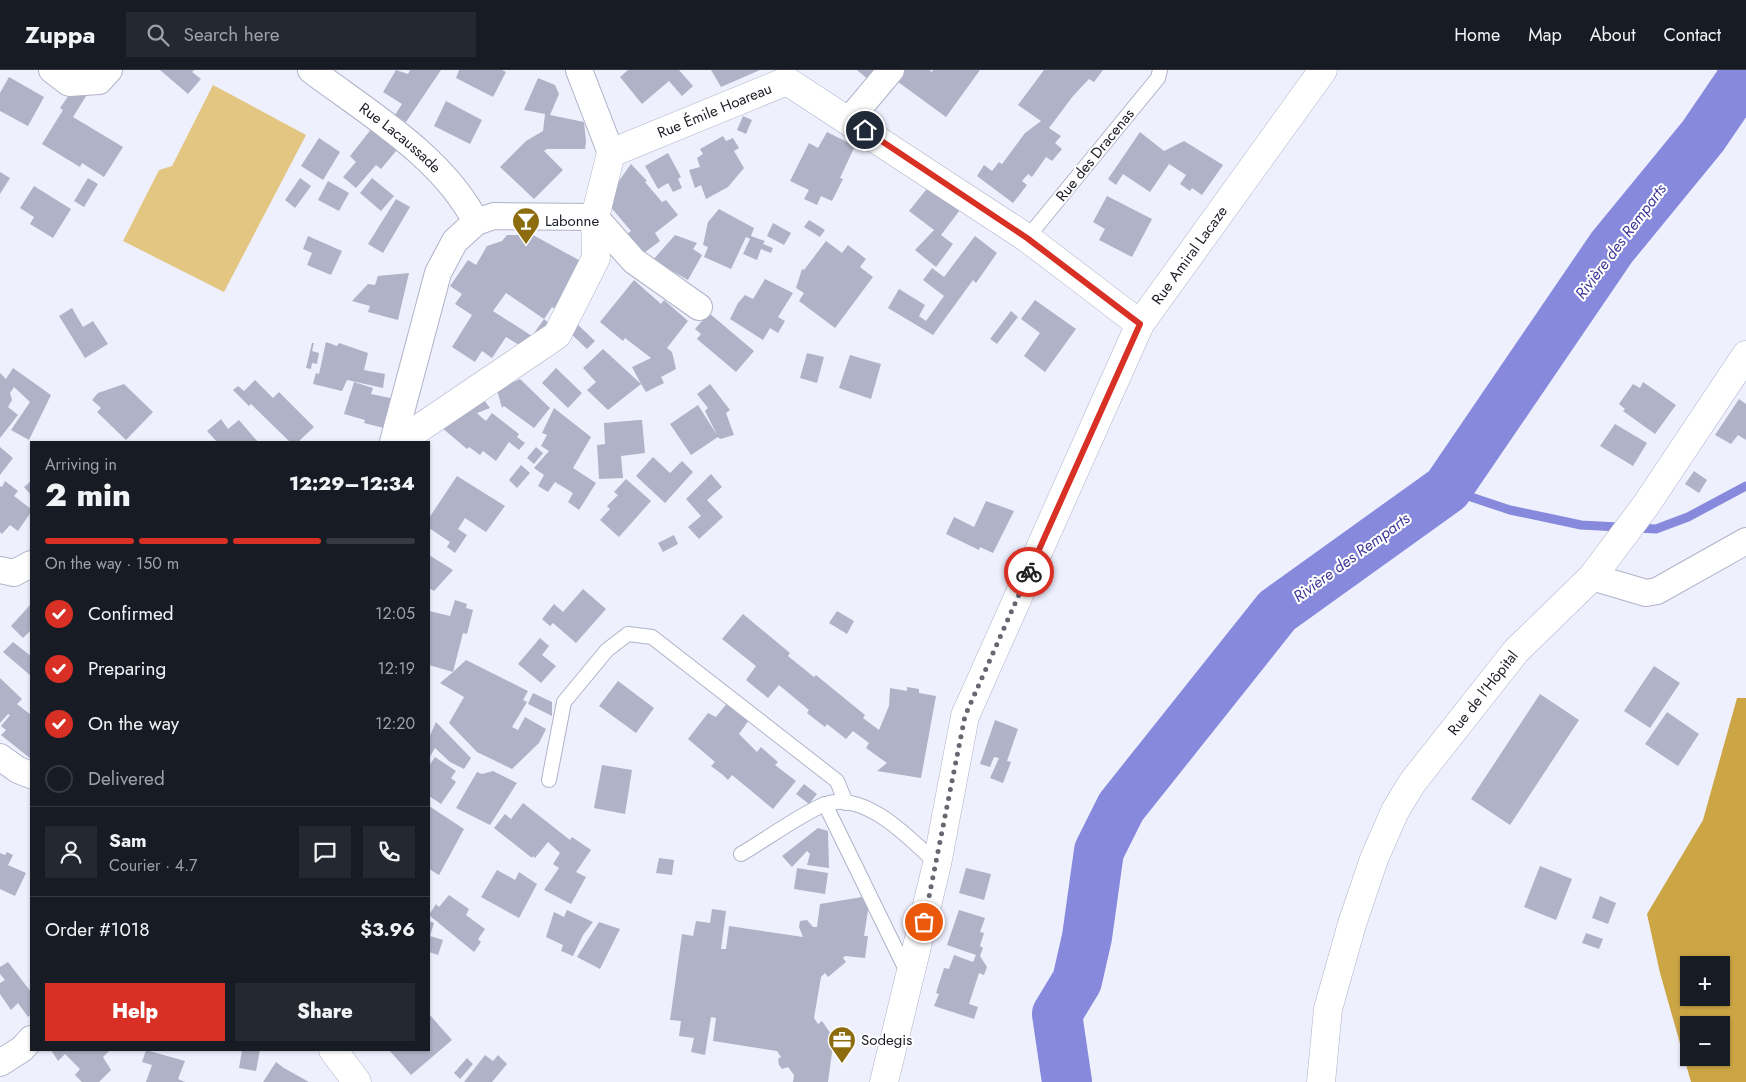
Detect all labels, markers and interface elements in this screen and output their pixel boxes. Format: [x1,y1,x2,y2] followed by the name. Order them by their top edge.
[126,12,476,57] search box
[25,17,96,52] text: Zuppa
[144,21,172,49] icon: search
[184,21,280,48] text: Search here
[1454,22,1500,48] text: Home
[1528,22,1562,48] text: Map
[1590,22,1635,48] text: About
[1663,22,1721,48] text: Contact
[654,77,775,144] street label: Rue Émile Hoareau
[355,97,446,178] street label: Rue Lacaussade
[1051,104,1139,206] street label: Rue des Dracenas
[844,109,886,151] pin
[851,116,879,144] icon: home
[1569,178,1672,304] water label: Rivière des Remparts
[1146,201,1233,309] street label: Rue Amiral Lacaze
[511,206,541,245] bar icon: Labonne
[545,210,599,232] place label: Labonne
[45,453,117,476] text: Arriving in
[289,470,415,497] text: 12:29–12:34
[45,472,131,518] text: 2 min
[1288,507,1415,608] water label: Rivière des Remparts
[1004,547,1054,597] courier
[45,552,179,575] text: On the way · 150 m
[1015,558,1043,586] icon: bike
[45,600,73,628] icon: check
[88,600,174,627] text: Confirmed
[375,602,415,625] text: 12:05
[1442,646,1523,740] street label: Rue de l'Hôpital
[45,655,73,683] icon: check
[88,655,166,682] text: Preparing
[377,657,415,680] text: 12:19
[45,710,73,738] icon: check
[88,710,179,737] text: On the way
[375,712,415,735] text: 12:20
[88,765,165,792] text: Delivered
[45,826,97,878] button: person
[299,826,351,878] button: chat
[363,826,415,878] button: phone
[109,827,147,854] text: Sam
[109,854,197,877] text: Courier · 4.7
[903,901,945,943] pin
[910,908,938,936] icon: bag
[45,916,150,943] text: Order #1018
[360,916,415,943] text: $3.96
[1680,956,1730,1066] map controls
[1680,956,1730,1006] button: +
[45,983,225,1041] button: Help
[235,983,415,1041] button: Share
[1680,1016,1730,1066] button: −
[827,1025,857,1064] office icon: Sodegis
[861,1029,912,1051] place label: Sodegis

